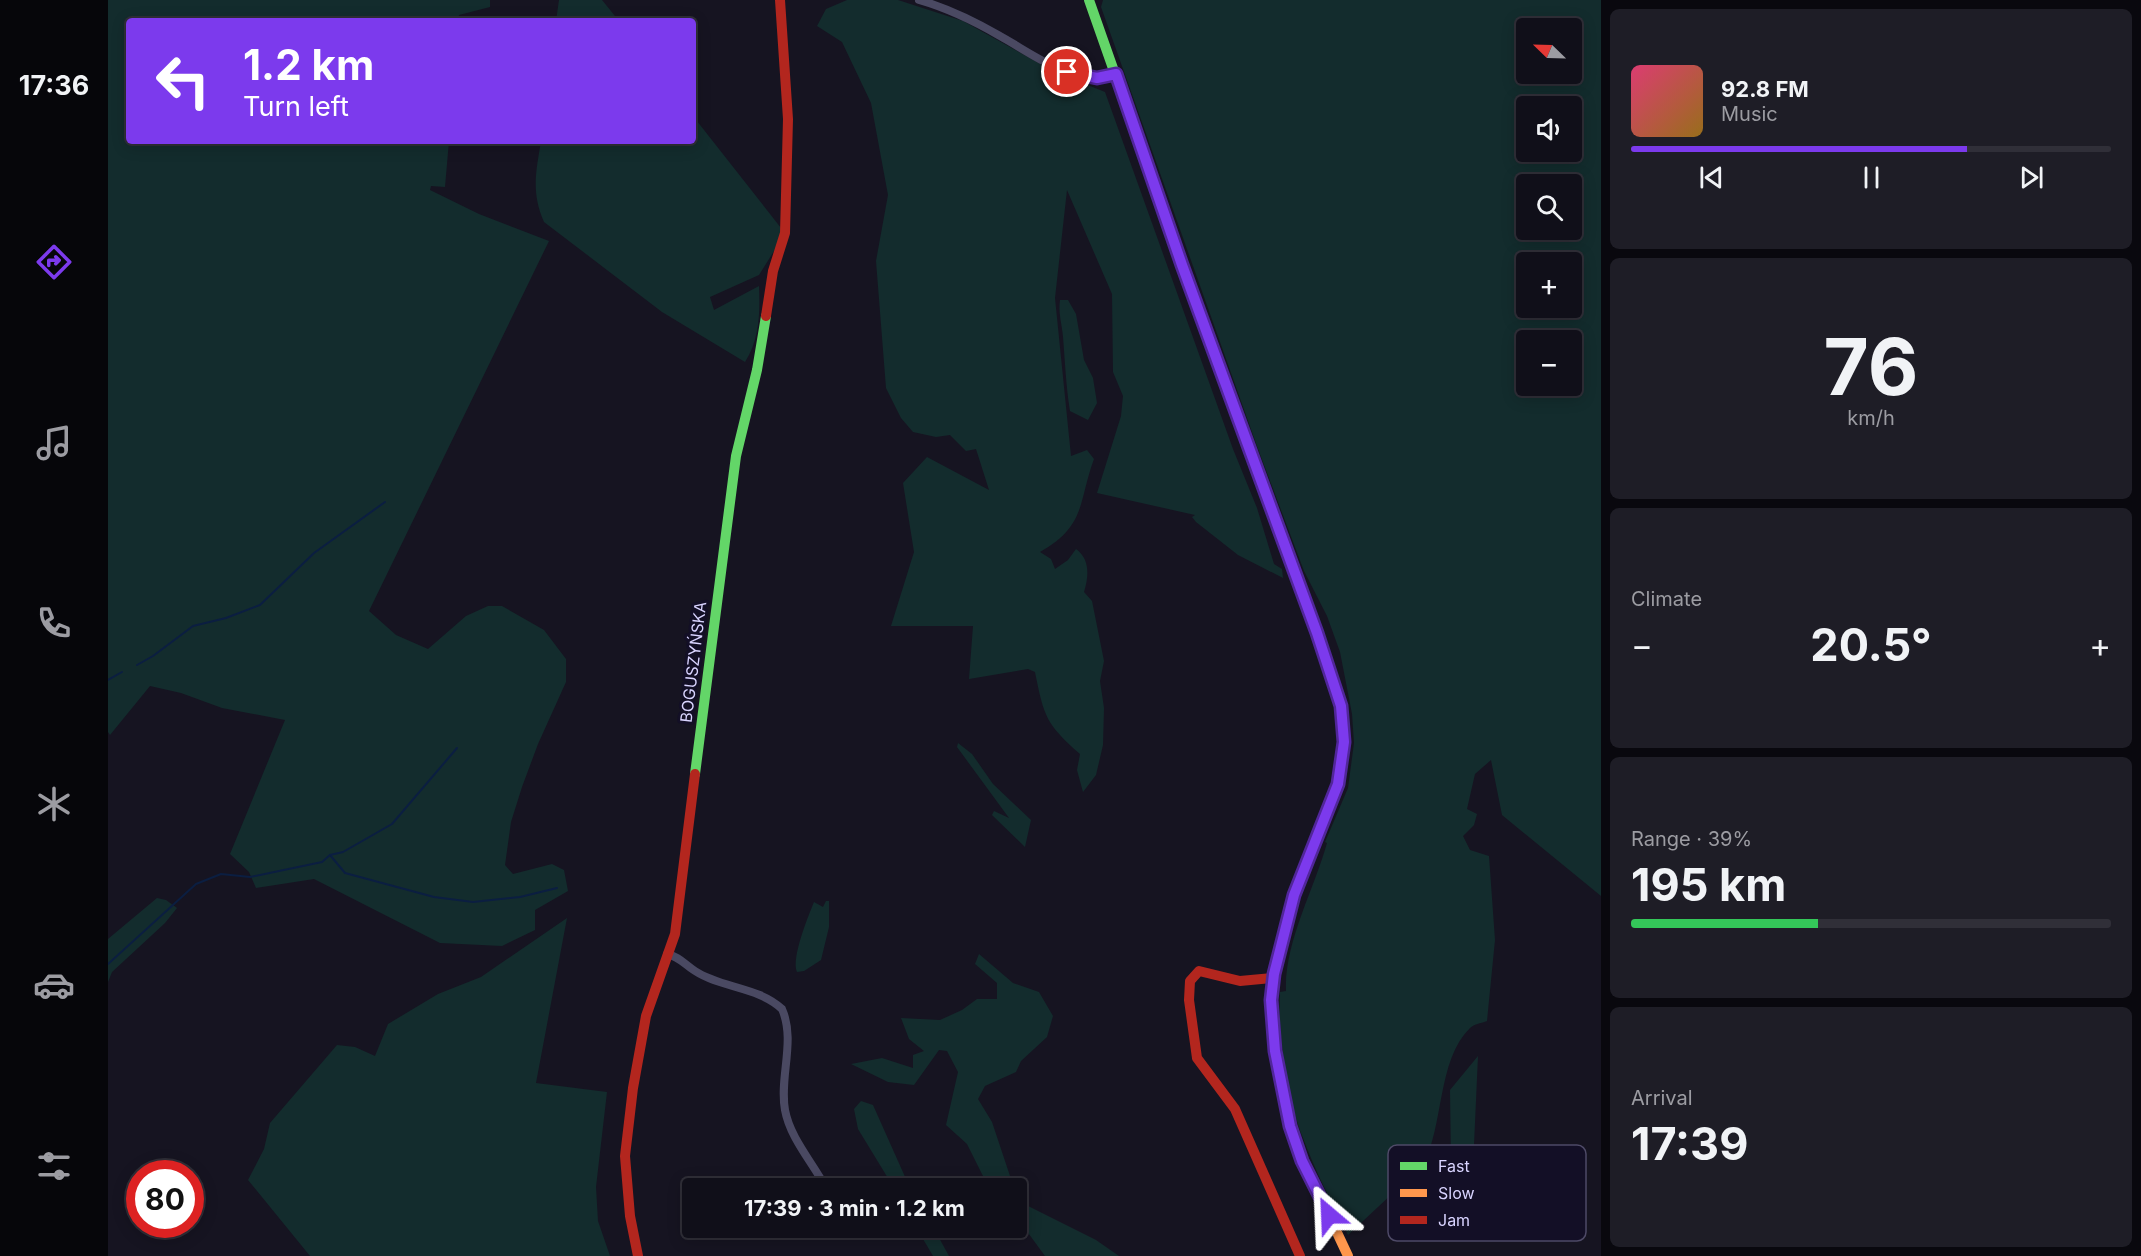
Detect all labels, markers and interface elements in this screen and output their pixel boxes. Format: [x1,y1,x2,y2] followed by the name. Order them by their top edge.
[1516,18,1582,84] north arrow
[1516,18,1582,396] map controls
[243,39,374,90] text: 1.2 km
[144,42,222,120] icon: left
[1041,46,1092,97] pin
[1050,55,1083,88] icon: arrive
[19,69,89,102] text: 17:36
[1721,76,1809,102] text: 92.8 FM
[243,90,349,123] text: Turn left
[1516,96,1582,162] button: sound
[1721,102,1778,126] text: Music
[1695,161,1728,194] icon: previous
[1855,161,1888,194] icon: pause
[2015,161,2048,194] icon: next
[1516,174,1582,240] button: search
[33,241,75,283] icon: directions
[1516,252,1582,318] button: +
[1824,319,1918,414] text: 76
[1516,330,1582,396] button: −
[1847,406,1895,430] text: km/h
[33,422,75,464] icon: music
[1631,587,1702,611] text: Climate
[676,600,710,724] street label: BOGUSZYŃSKA
[33,602,75,644] icon: phone
[1810,617,1932,672] text: 20.5°
[1631,625,1653,665] text: −
[2089,625,2111,665] text: +
[33,783,75,825] icon: climate
[1631,827,1752,851] text: Range · 39%
[1631,857,1786,912] text: 195 km
[33,964,75,1006] icon: car
[1631,1086,1693,1110] text: Arrival
[1631,1116,1748,1171] text: 17:39
[33,1145,75,1187] icon: filters
[1388,1145,1586,1241] legend
[1438,1156,1470,1176] text: Fast
[126,1160,204,1238] speed limit sign: 80
[1297,1183,1361,1247] position arrow
[1438,1183,1475,1203] text: Slow
[744,1195,965,1221] text: 17:39 · 3 min · 1.2 km
[1438,1210,1470,1230] text: Jam

